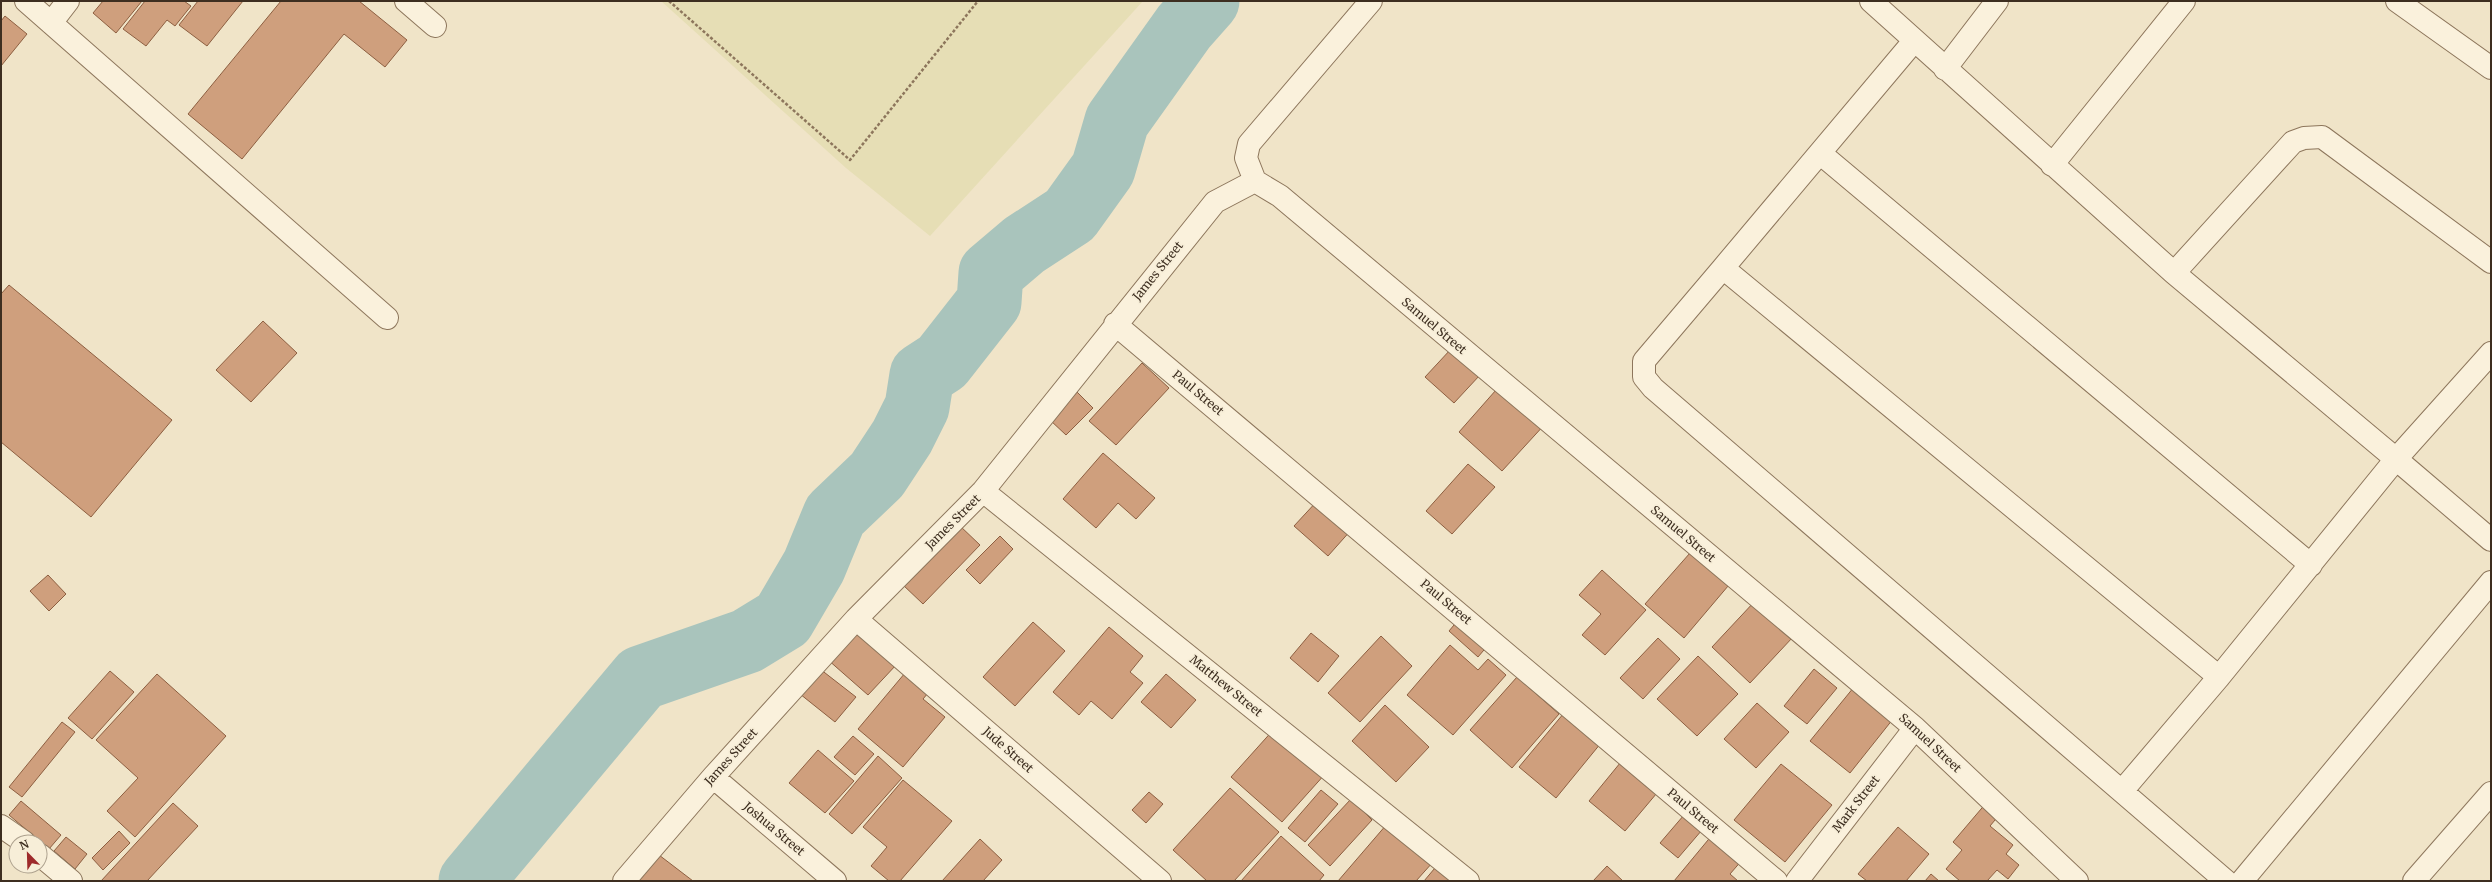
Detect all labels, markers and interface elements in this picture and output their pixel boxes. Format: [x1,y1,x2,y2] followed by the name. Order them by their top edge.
[1129,238,1186,304] street label: James Street
[1399,294,1470,357] street label: Samuel Street
[1170,367,1227,419] street label: Paul Street
[921,491,984,553] street label: James Street
[1648,502,1719,565] street label: Samuel Street
[1418,576,1475,628] street label: Paul Street
[1187,652,1266,720] street label: Matthew Street
[1896,710,1965,776] street label: Samuel Street
[979,723,1037,776] street label: Jude Street
[700,725,760,789] street label: James Street
[1829,772,1883,835] street label: Mark Street
[1665,785,1722,837] street label: Paul Street
[740,798,808,859] street label: Joshua Street
[8,834,48,874] north arrow
[17,837,31,853] text: N

